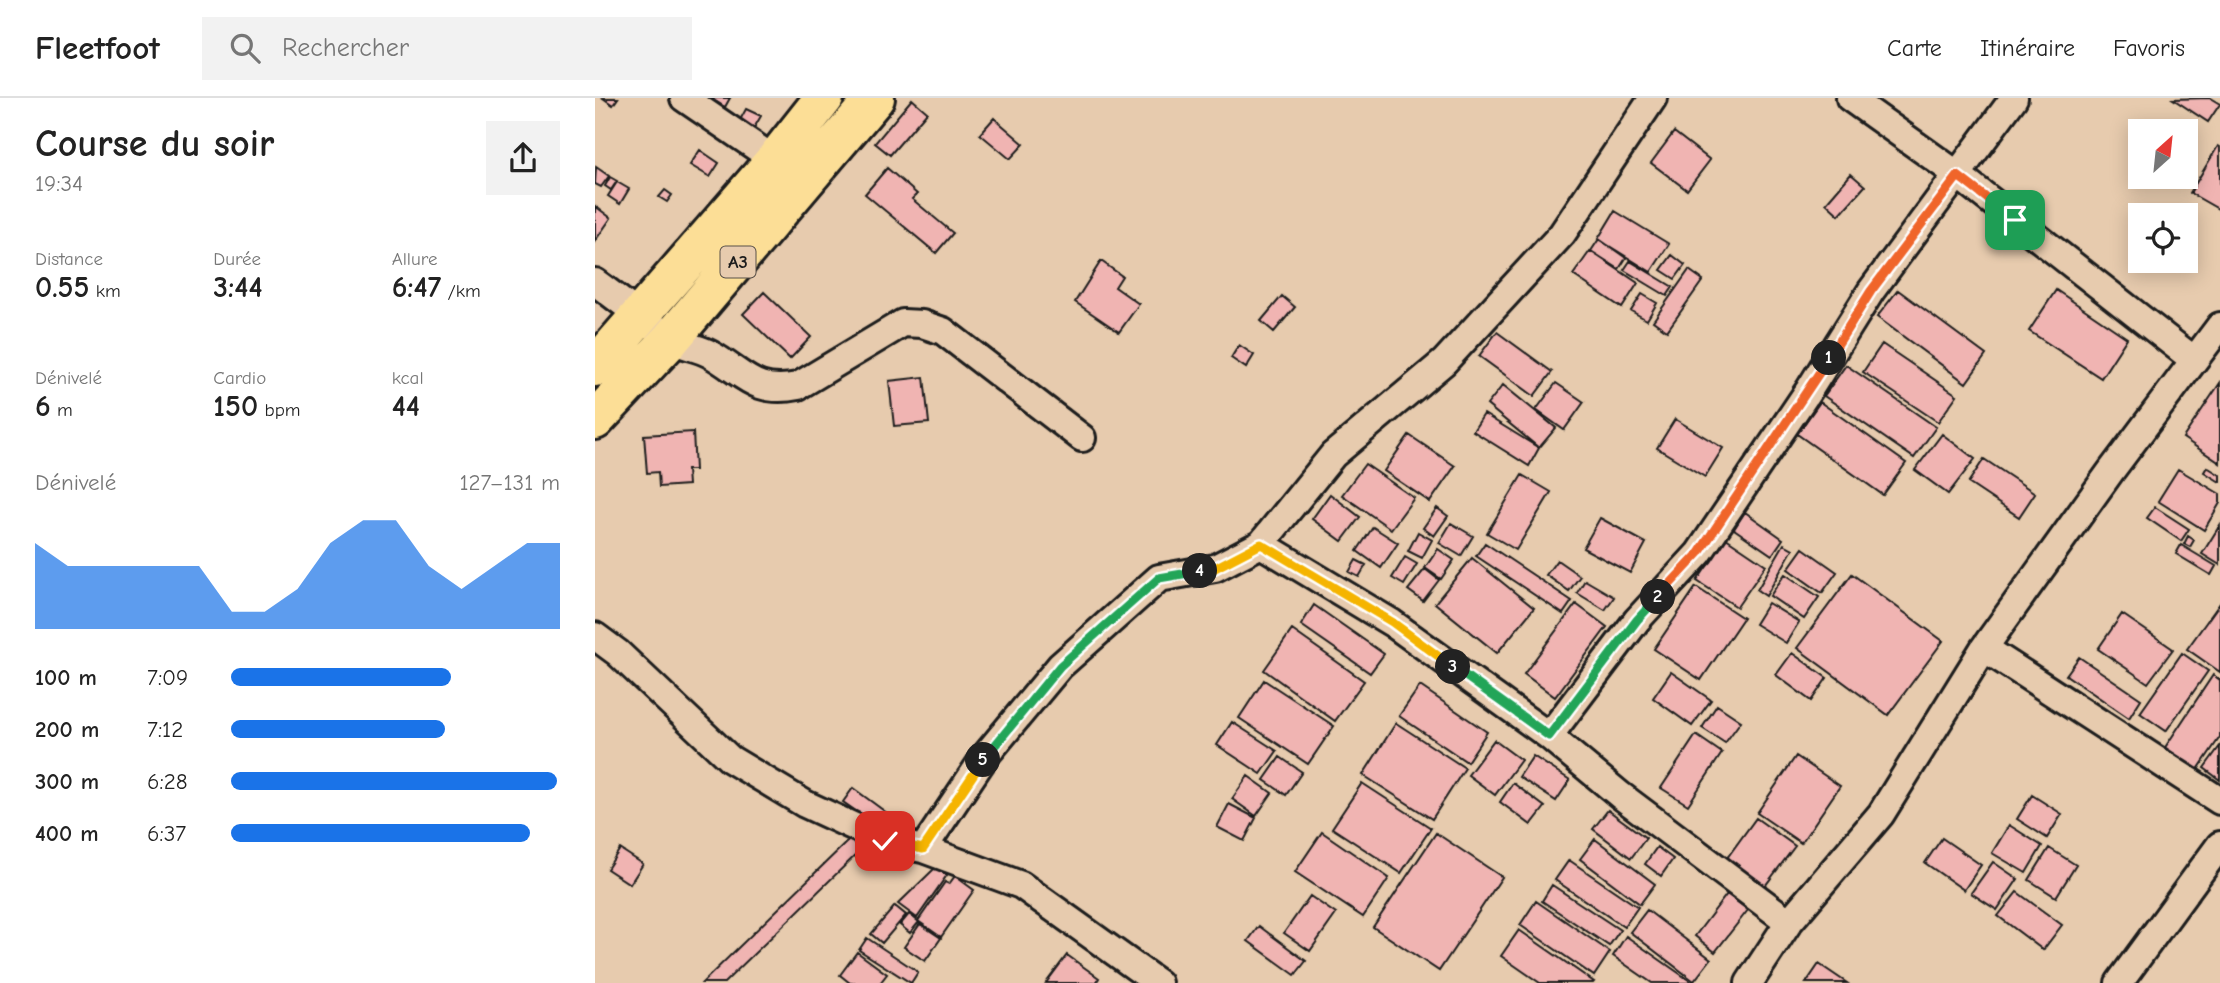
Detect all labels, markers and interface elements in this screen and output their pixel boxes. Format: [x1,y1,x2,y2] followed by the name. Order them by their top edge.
[202,17,692,80] search box
[35,29,160,67] text: Fleetfoot
[226,29,264,67] icon: search
[282,33,409,63] text: Rechercher
[1887,34,1942,62] text: Carte
[1980,34,2075,62] text: Itinéraire
[2113,34,2185,62] text: Favoris
[2128,119,2198,189] north arrow
[2128,119,2198,273] map controls
[486,121,560,195] button: share
[35,122,274,166] text: Course du soir
[35,170,83,197] text: 19:34
[1985,190,2045,250] pin
[1996,201,2034,239] icon: arrive
[2128,203,2198,273] button: locate
[720,246,755,278] road number: A3
[35,248,103,270] text: Distance
[213,248,261,270] text: Durée
[392,248,437,270] text: Allure
[35,270,89,305] text: 0.55
[213,270,262,305] text: 3:44
[392,270,441,305] text: 6:47
[89,280,121,302] text: km
[441,280,481,302] text: /km
[1811,341,1847,376] pin: 1
[1825,346,1832,368] text: 1
[35,367,102,389] text: Dénivelé
[213,367,266,389] text: Cardio
[392,367,424,389] text: kcal
[35,389,51,424] text: 6
[213,389,258,424] text: 150
[392,389,420,424] text: 44
[51,399,73,421] text: m
[258,399,301,421] text: bpm
[35,469,116,496] text: Dénivelé
[460,469,560,496] text: 127–131 m
[1183,554,1217,588] pin: 4
[1195,559,1204,581] text: 4
[1641,580,1675,614] pin: 2
[1653,585,1662,607] text: 2
[1435,650,1471,684] pin: 3
[1448,655,1457,677] text: 3
[35,664,97,691] text: 100 m
[147,664,188,691] text: 7:09
[35,716,99,743] text: 200 m
[147,716,183,743] text: 7:12
[965,742,1001,778] pin: 5
[977,748,988,770] text: 5
[35,768,99,795] text: 300 m
[147,768,188,795] text: 6:28
[855,811,915,871] pin
[35,820,99,847] text: 400 m
[147,820,186,847] text: 6:37
[866,822,904,860] icon: check

